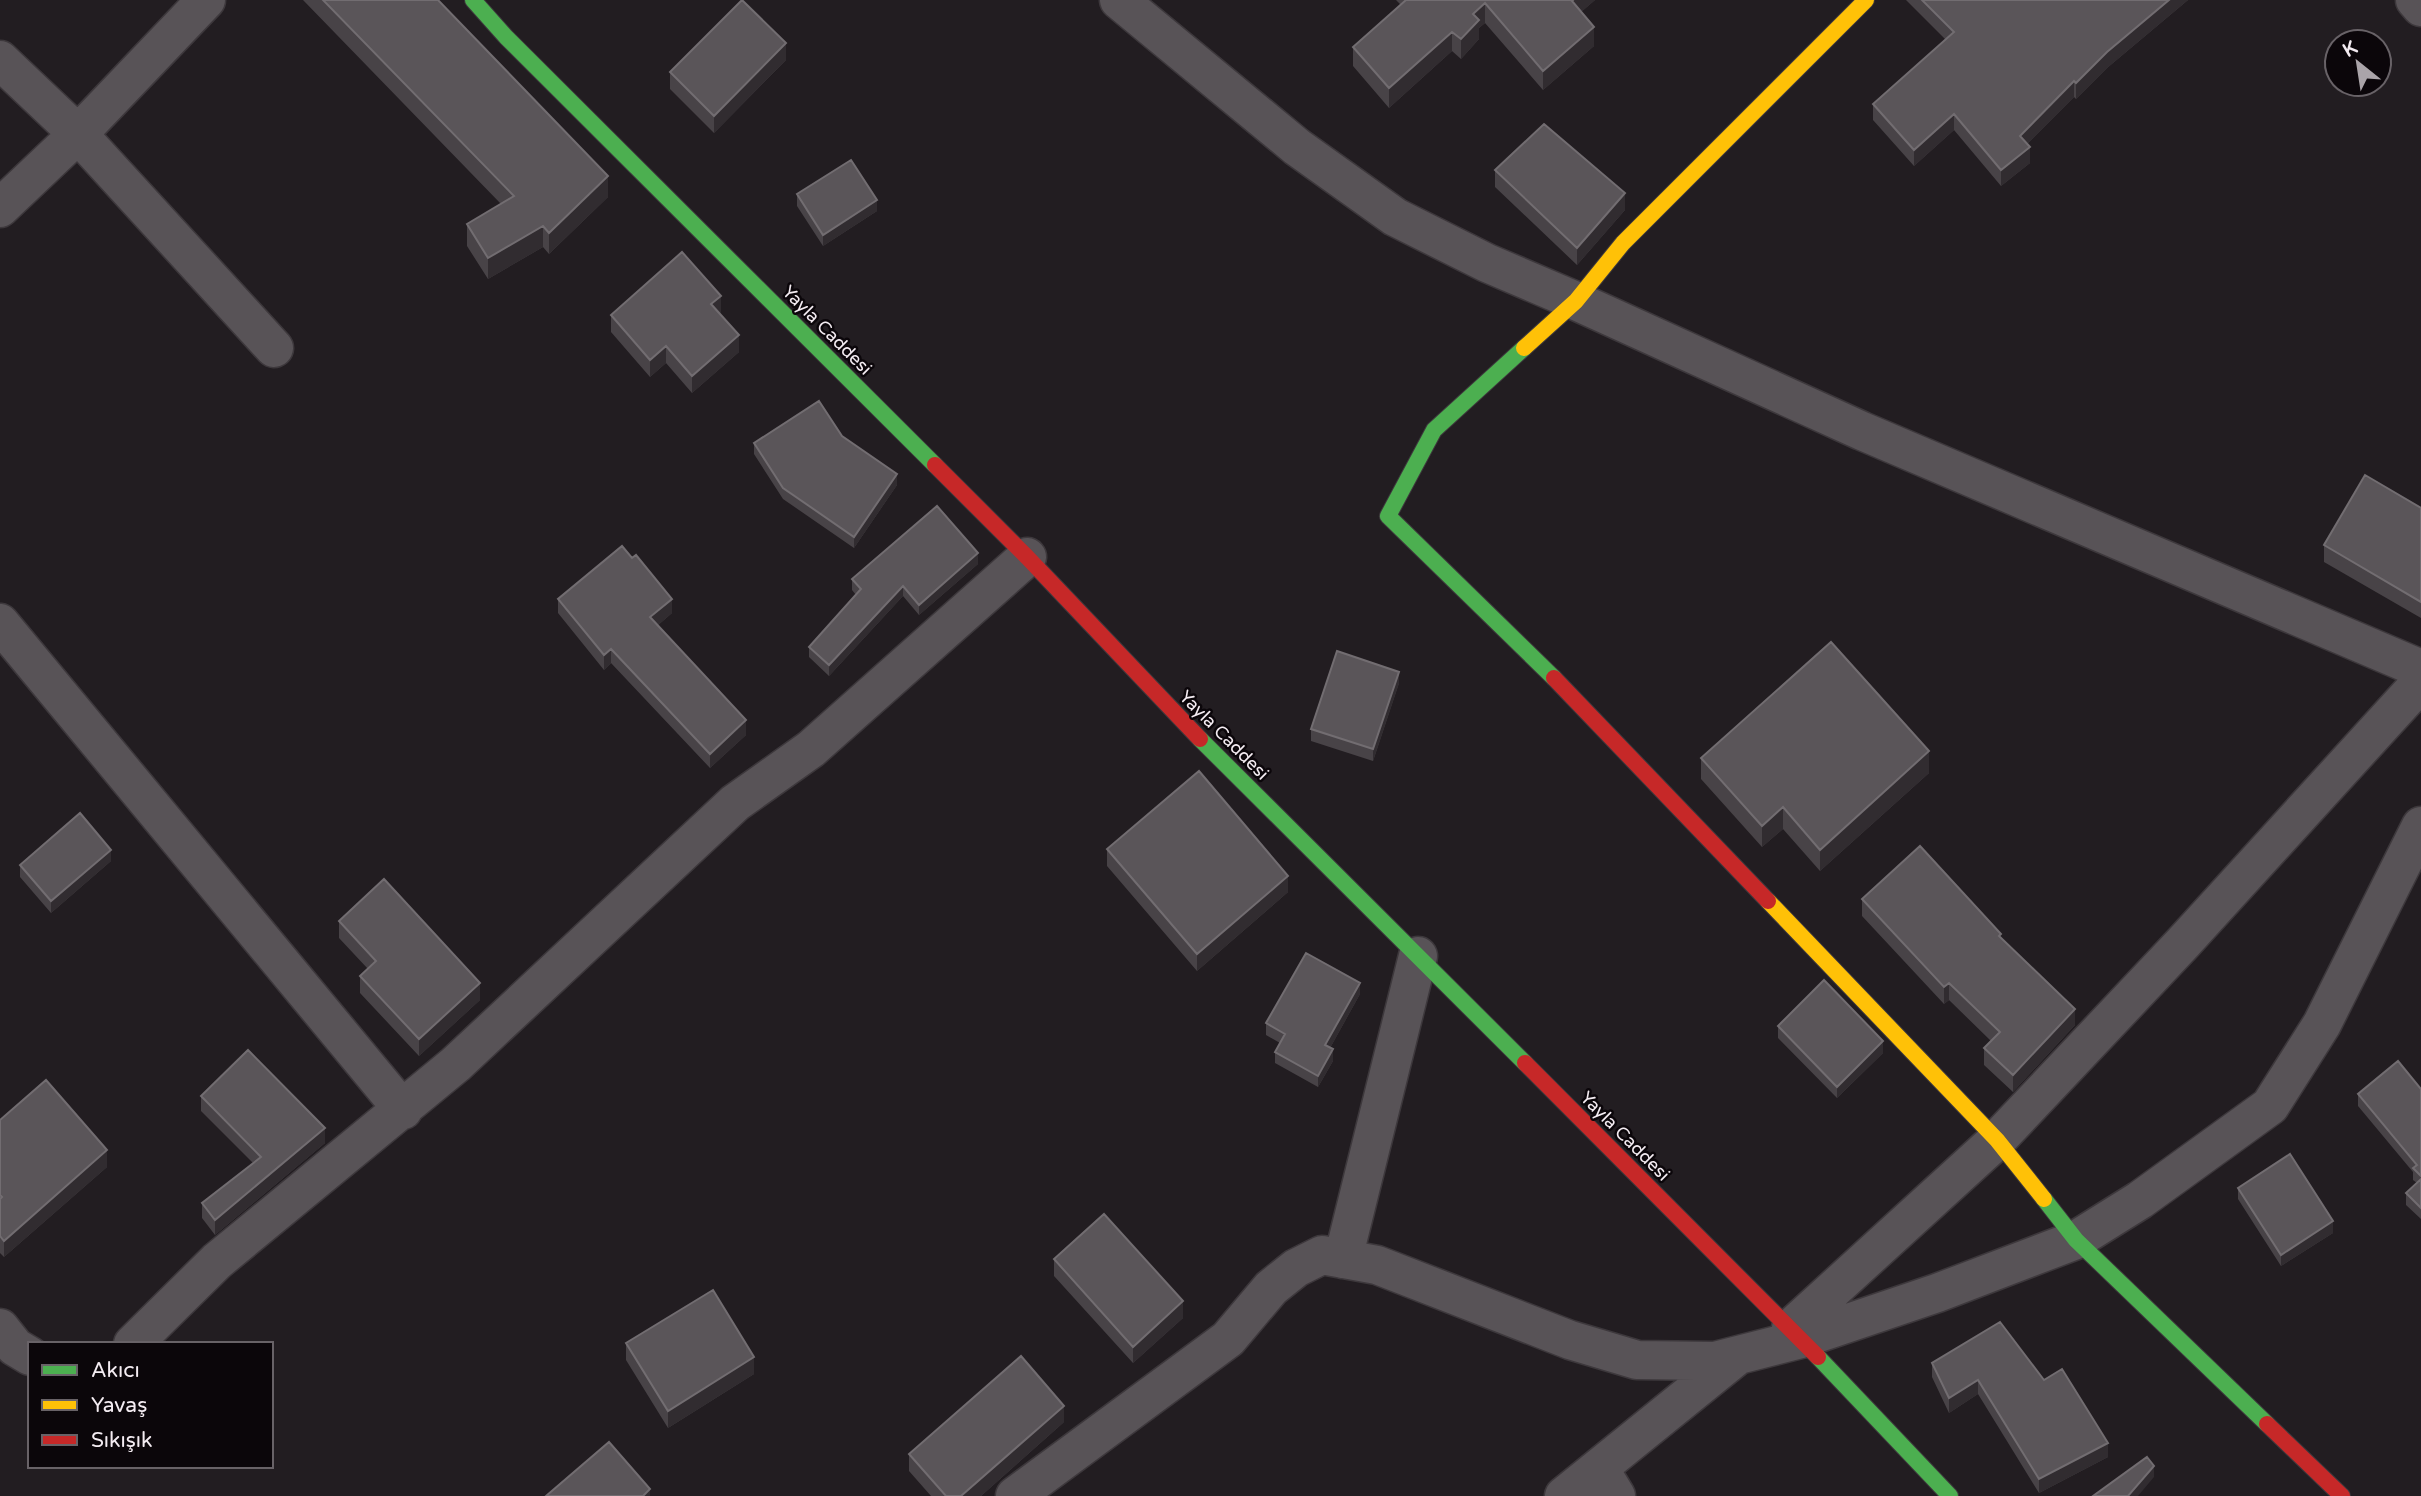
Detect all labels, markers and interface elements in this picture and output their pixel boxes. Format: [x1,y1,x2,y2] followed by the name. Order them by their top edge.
[2323,28,2393,98] north arrow
[2339,36,2361,62] text: K
[778,281,876,379] street label: Yayla Caddesi
[1175,686,1273,784] street label: Yayla Caddesi
[1576,1087,1674,1185] street label: Yayla Caddesi
[28,1342,273,1468] legend
[91,1358,140,1383] text: Akıcı
[91,1393,147,1418] text: Yavaş
[91,1428,152,1453] text: Sıkışık

